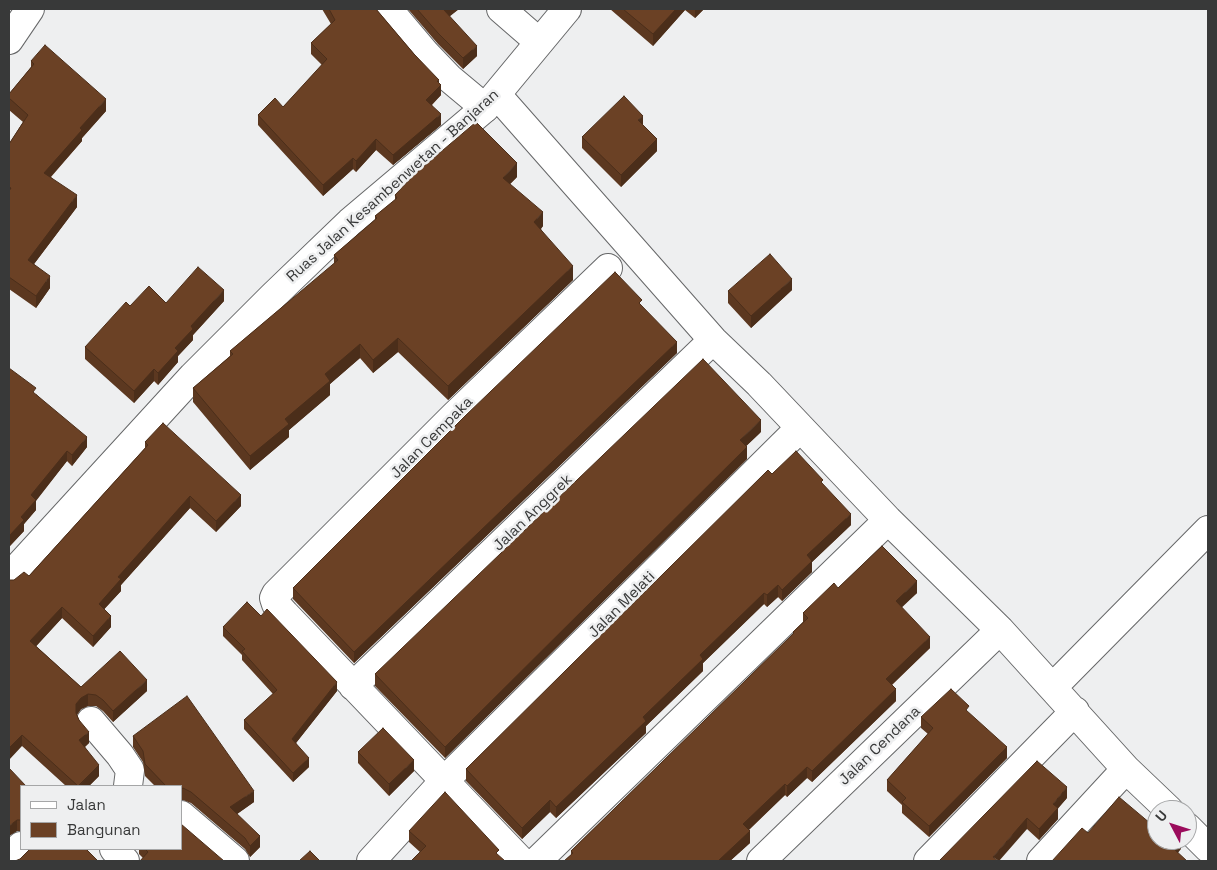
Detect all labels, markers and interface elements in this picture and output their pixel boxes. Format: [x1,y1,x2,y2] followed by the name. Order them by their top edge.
[283,86,503,286] street label: Ruas Jalan Kesambenwetan - Banjaran
[387,393,477,483] street label: Jalan Cempaka
[490,471,576,555] street label: Jalan Anggrek
[585,568,659,642] street label: Jalan Melati
[836,703,924,789] street label: Jalan Cendana
[20,785,182,850] legend
[67,795,106,814] text: Jalan
[1147,800,1197,850] north arrow
[1151,807,1171,825] text: U
[67,820,141,839] text: Bangunan

